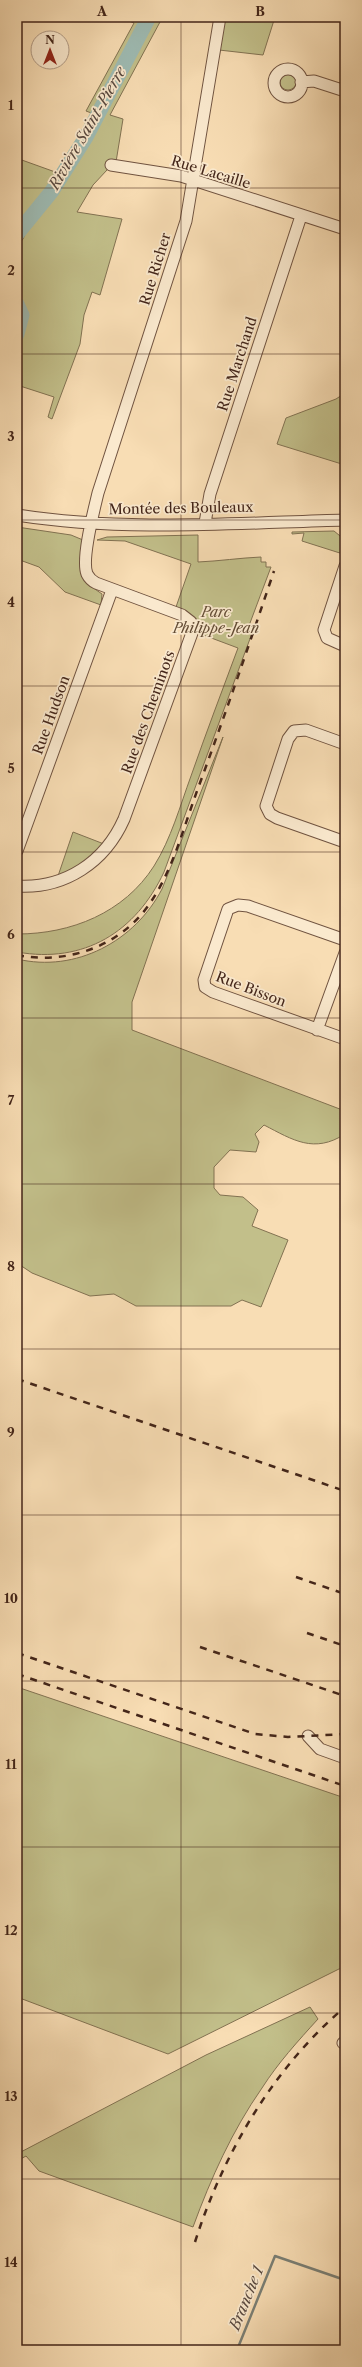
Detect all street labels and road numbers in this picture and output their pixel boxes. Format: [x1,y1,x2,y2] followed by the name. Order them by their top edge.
[169,151,253,193] street label: Rue Lacaille
[135,231,175,307] street label: Rue Richer
[213,314,261,414] street label: Rue Marchand
[108,498,254,518] street label: Montée des Bouleaux
[117,648,179,776] street label: Rue des Cheminots
[28,673,74,757] street label: Rue Hudson
[213,967,289,1011] street label: Rue Bisson

